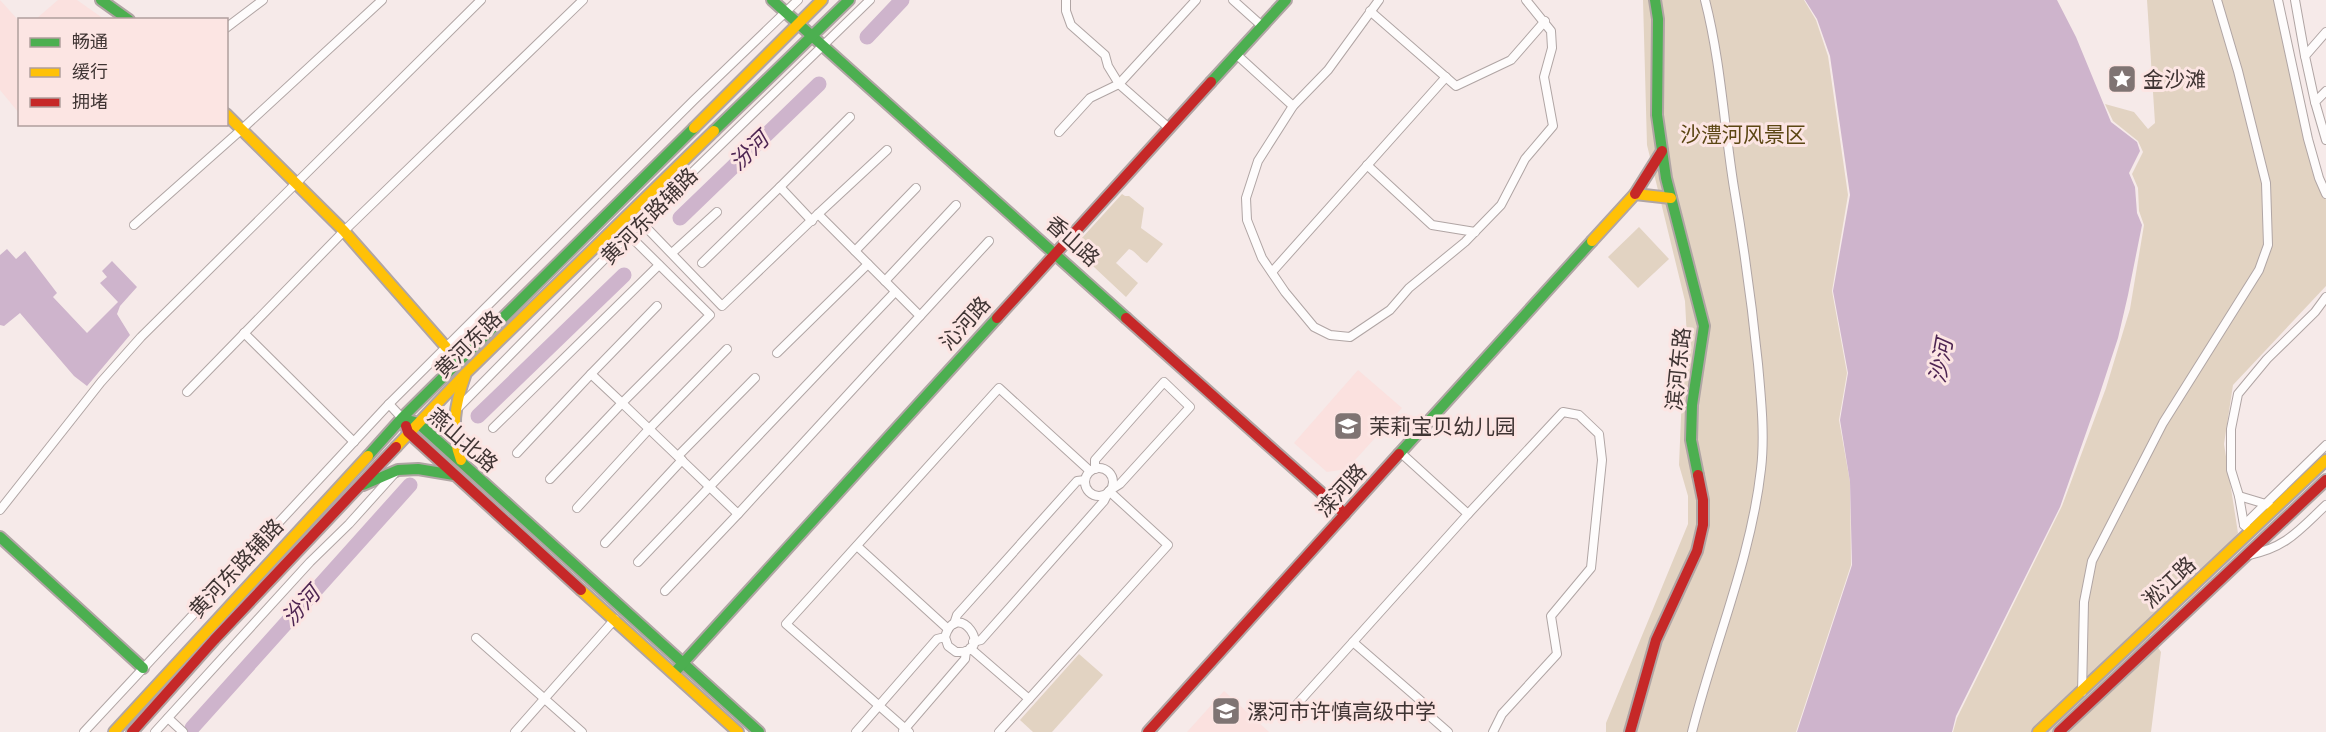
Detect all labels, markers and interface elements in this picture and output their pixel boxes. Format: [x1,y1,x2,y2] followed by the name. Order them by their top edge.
[18,18,228,126] legend
[72,29,108,54] text: 畅通
[72,59,108,84] text: 缓行
[2106,63,2138,95] place icon: 金沙滩
[2143,65,2206,94] place label: 金沙滩
[72,89,108,114] text: 拥堵
[1680,120,1806,149] park label: 沙澧河风景区
[722,122,778,177] water label: 汾河
[594,161,704,271] street label: 黄河东路辅路
[1040,209,1106,273] street label: 香山路
[933,290,997,356] street label: 沁河路
[428,304,508,384] street label: 黄河东路
[1659,326,1697,412] street label: 滨河东路
[1922,333,1961,385] water label: 沙河
[422,402,504,478] street label: 燕山北路
[1332,410,1364,442] school or university icon: 茉莉宝贝幼儿园
[1369,412,1516,441] place label: 茉莉宝贝幼儿园
[1309,457,1373,523] street label: 滦河路
[182,512,290,624] street label: 黄河东路辅路
[2136,550,2202,614] street label: 淞江路
[275,576,330,633] water label: 汾河
[1210,695,1242,727] school or university icon: 漯河市许慎高级中学
[1247,697,1436,726] place label: 漯河市许慎高级中学

